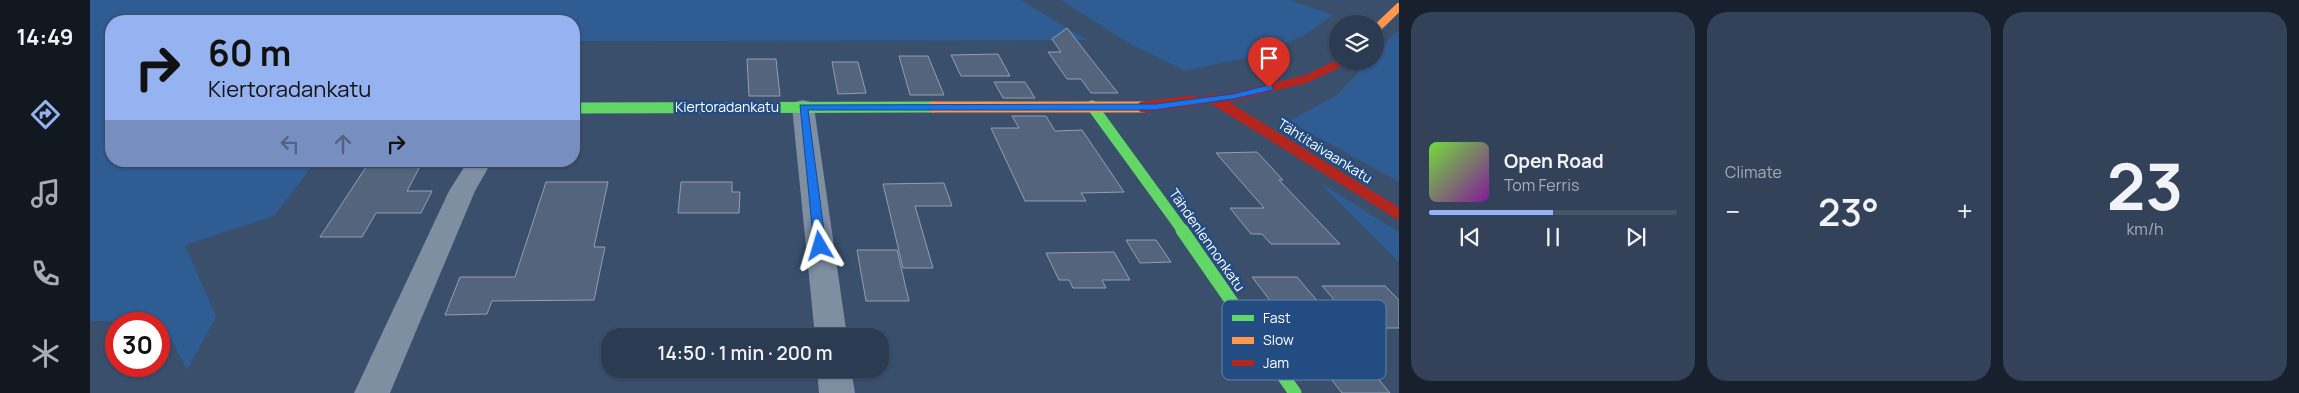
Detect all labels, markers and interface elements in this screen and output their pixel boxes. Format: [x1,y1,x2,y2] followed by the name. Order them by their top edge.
[1329,15,1384,70] map controls
[1329,15,1384,70] button: layers
[16,22,74,52] text: 14:49
[208,29,291,77] text: 60 m
[125,35,190,100] icon: right
[1248,37,1290,88] pin
[1255,44,1283,72] icon: arrive
[208,74,371,104] text: Kiertoradankatu
[28,97,63,132] icon: directions
[675,97,779,116] street label: Kiertoradankatu
[1274,114,1376,187] street label: Tähtitaivaankatu
[276,130,304,158] icon: left
[329,130,357,158] icon: ahead
[382,130,410,158] icon: right
[2107,141,2183,230] text: 23
[1504,148,1604,174] text: Open Road
[1725,161,1782,183] text: Climate
[1504,174,1579,196] text: Tom Ferris
[28,176,63,211] icon: music
[1165,185,1250,295] street label: Tähdenlennonkatu
[1818,185,1879,237] text: 23°
[1725,192,1740,230] text: −
[1957,192,1973,230] text: +
[2126,218,2164,240] text: km/h
[793,219,845,271] position arrow
[1456,223,1484,251] icon: previous
[1539,223,1567,251] icon: pause
[1622,223,1650,251] icon: next
[28,256,63,291] icon: phone
[1222,300,1386,380] legend
[1263,308,1291,327] text: Fast
[105,312,170,377] speed limit sign: 30
[1263,330,1294,349] text: Slow
[28,336,63,371] icon: climate
[657,340,833,366] text: 14:50 · 1 min · 200 m
[1263,353,1289,372] text: Jam

